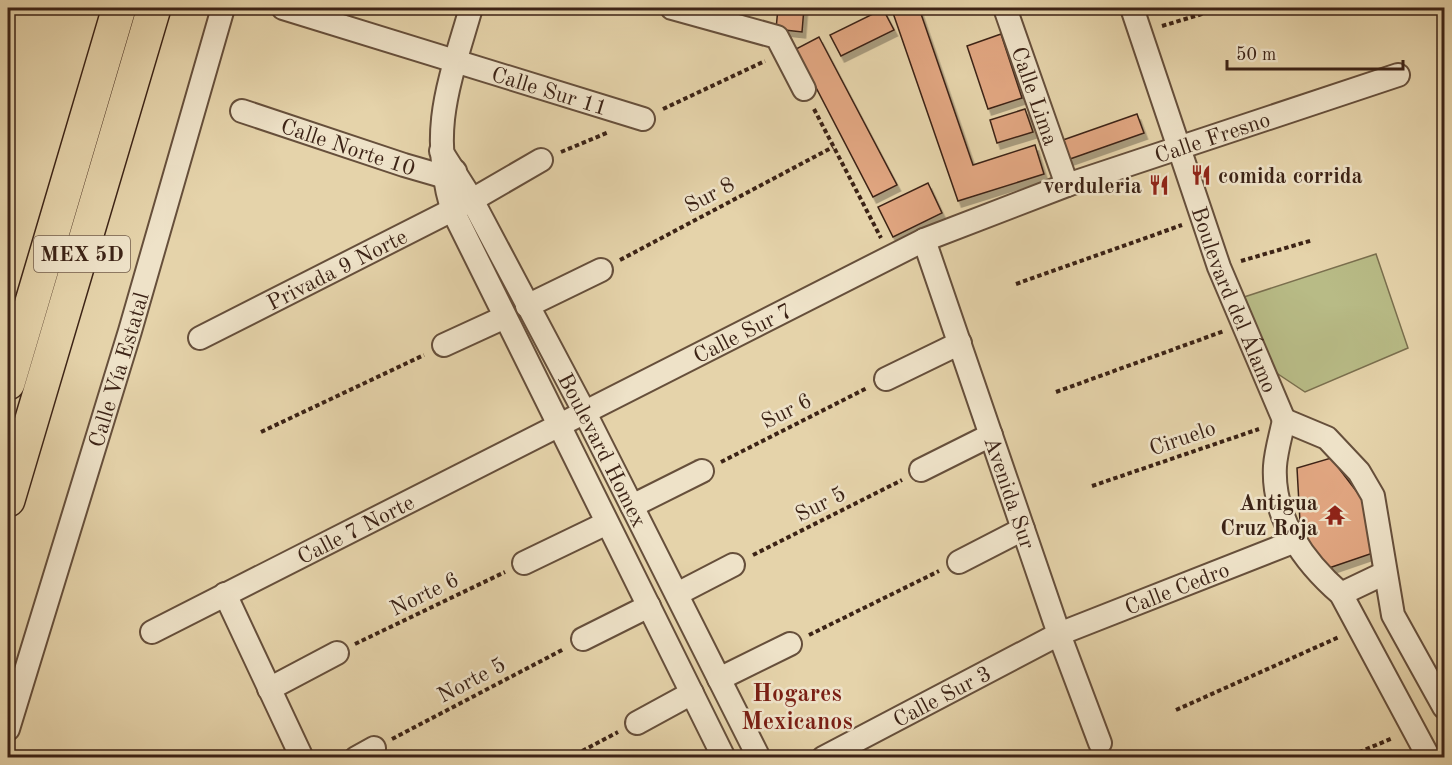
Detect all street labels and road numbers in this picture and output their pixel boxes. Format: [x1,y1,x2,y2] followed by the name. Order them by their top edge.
[1006,44,1061,149] street label: Calle Lima
[488,64,610,120] street label: Calle Sur 11
[1152,109,1273,168] street label: Calle Fresno
[278,116,417,181] street label: Calle Norte 10
[681,174,739,218] street label: Sur 8
[1187,204,1280,396] street label: Boulevard del Álamo
[264,226,411,315] street label: Privada 9 Norte
[34,236,130,272] road number: MEX 5D
[86,290,154,450] street label: Calle Vía Estatal
[690,300,796,368] street label: Calle Sur 7
[553,370,650,531] street label: Boulevard Homex
[758,390,816,434] street label: Sur 6
[1147,417,1219,460] street label: Ciruelo
[979,434,1038,552] street label: Avenida Sur
[792,483,850,527] street label: Sur 5
[294,492,418,569] street label: Calle 7 Norte
[1122,559,1233,620] street label: Calle Cedro
[387,569,463,621] street label: Norte 6
[434,654,510,708] street label: Norte 5
[890,663,995,732] street label: Calle Sur 3

